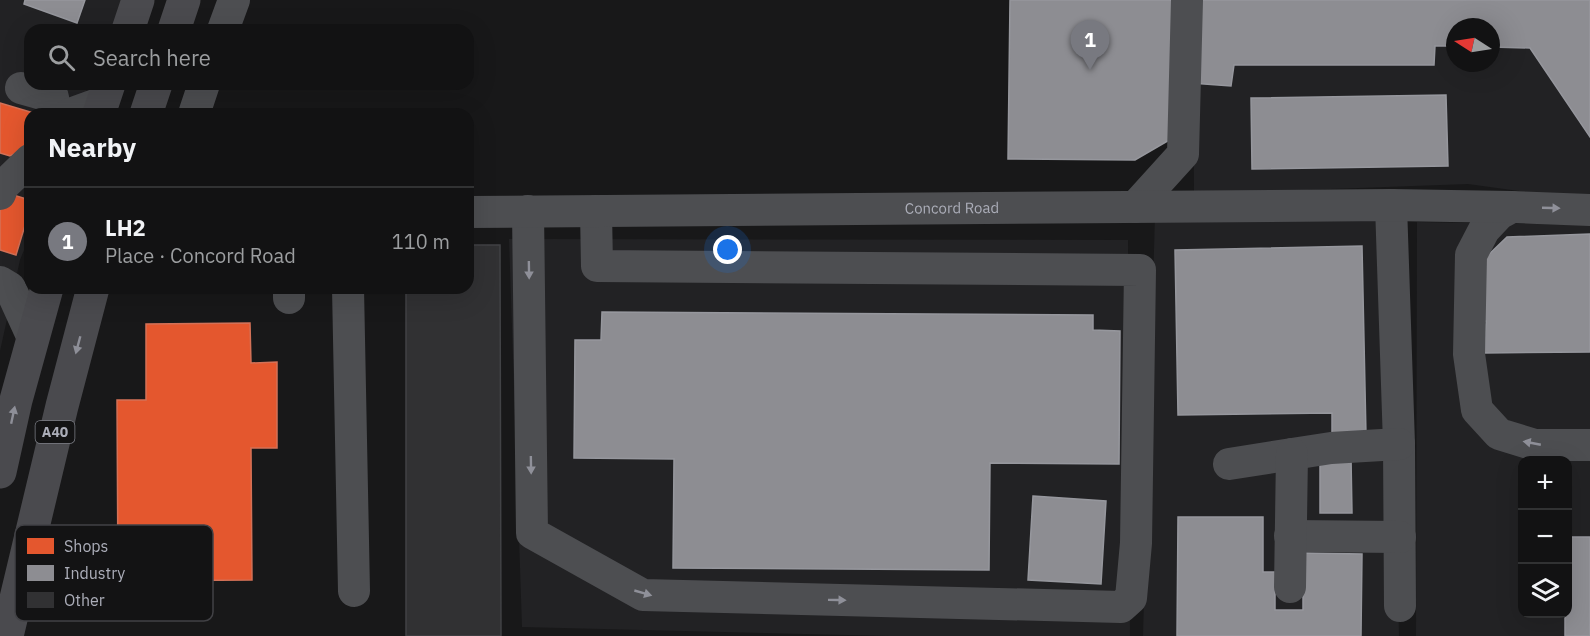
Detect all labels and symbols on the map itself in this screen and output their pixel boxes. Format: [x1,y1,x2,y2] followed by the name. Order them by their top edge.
[1446,18,1500,72] north arrow
[1070,20,1110,70] pin: 1
[905,198,999,218] street label: Concord Road
[1542,203,1561,213] one-way arrow
[713,235,742,264] your location
[524,260,534,279] one-way arrow
[72,335,82,354] one-way arrow
[8,406,18,424] one-way arrow
[36,421,74,443] road number: A40
[1522,438,1541,447] one-way arrow
[526,455,536,474] one-way arrow
[15,525,213,621] legend
[64,536,108,556] text: Shops
[64,563,125,583] text: Industry
[634,588,652,598] one-way arrow
[64,590,105,610] text: Other
[828,595,847,605] one-way arrow

